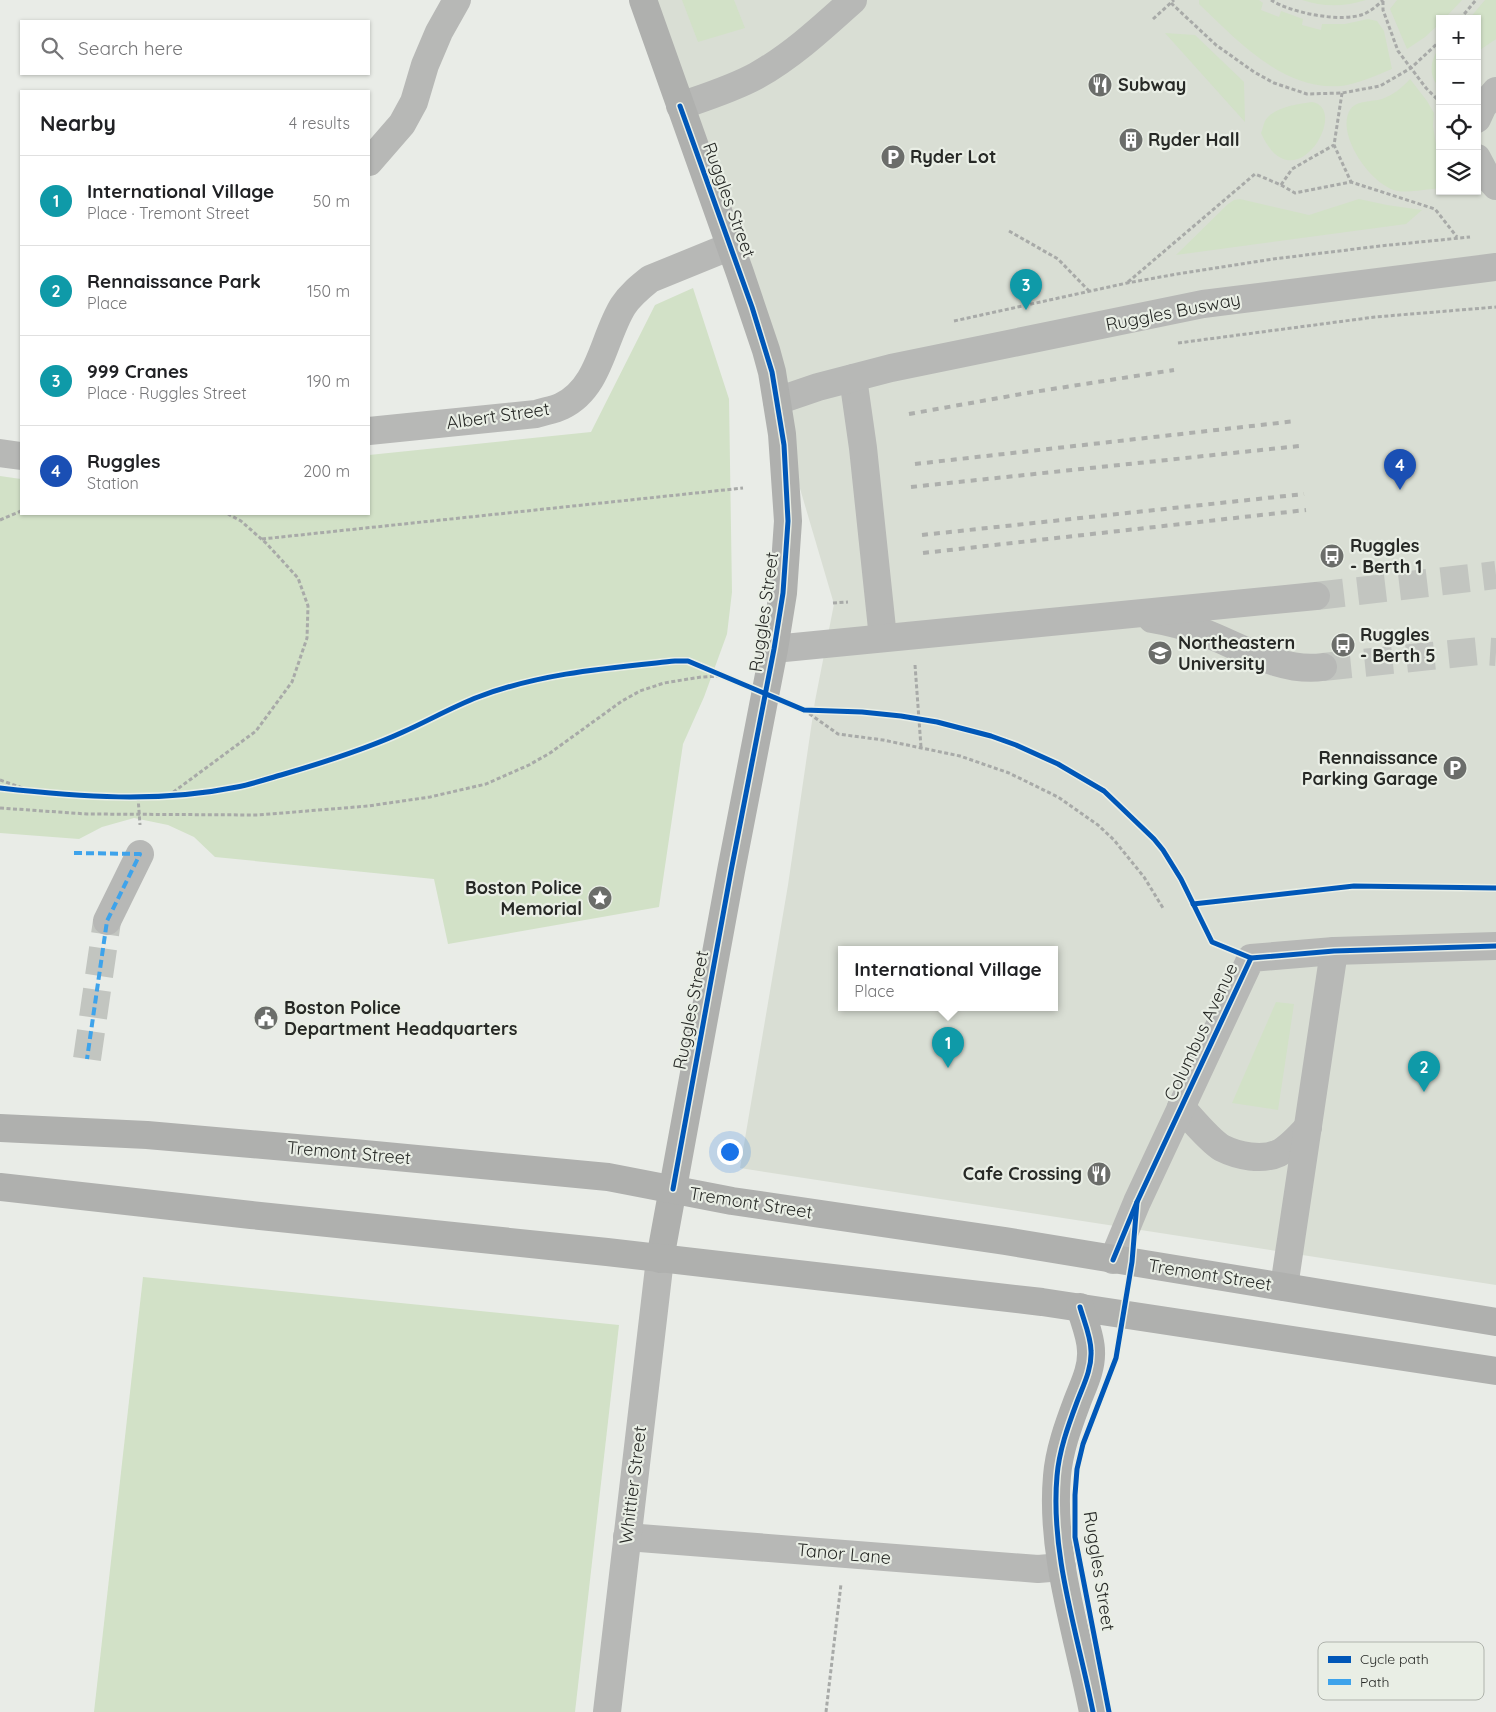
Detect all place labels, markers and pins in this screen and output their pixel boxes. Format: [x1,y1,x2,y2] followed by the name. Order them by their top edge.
[1087,72,1113,98] restaurant icon: Subway
[1118,73,1186,96] place label: Subway
[1118,127,1144,153] building icon: Ryder Hall
[1148,128,1240,151] place label: Ryder Hall
[880,144,906,170] parking icon: Ryder Lot
[910,145,996,168] place label: Ryder Lot
[1010,269,1042,310] pin: 3
[1384,449,1416,490] pin: 4
[1350,534,1422,578] place label: Ruggles - Berth 1
[1319,543,1345,569] bus stop icon: Ruggles - Berth 1
[1360,623,1436,667] place label: Ruggles - Berth 5
[1178,631,1295,675] place label: Northeastern University
[1330,632,1356,658] bus stop icon: Ruggles - Berth 5
[1147,640,1173,666] school or university icon: Northeastern University
[1302,746,1438,790] place label: Rennaissance Parking Garage
[1442,755,1468,781] parking icon: Rennaissance Parking Garage
[465,876,582,920] place label: Boston Police Memorial
[587,885,613,911] place icon: Boston Police Memorial
[284,996,518,1040] place label: Boston Police Department Headquarters
[253,1005,279,1031] public building icon: Boston Police Department Headquarters
[932,1027,964,1068] pin: 1
[1408,1051,1440,1092] pin: 2
[1086,1161,1112,1187] restaurant icon: Cafe Crossing
[963,1162,1082,1185] place label: Cafe Crossing

